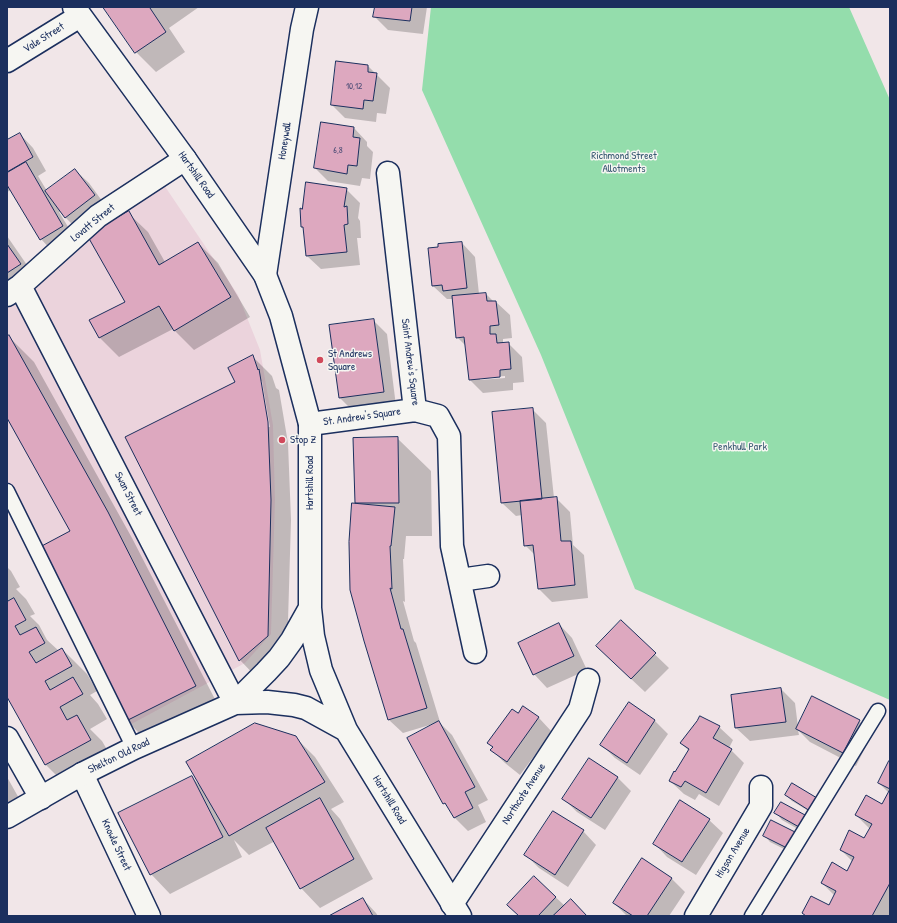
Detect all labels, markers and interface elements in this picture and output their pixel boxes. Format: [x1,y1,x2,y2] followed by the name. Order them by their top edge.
[21,20,67,56] street label: Vale Street
[346,82,362,92] house number: 10,12
[276,121,294,161] street label: Honeywall
[333,146,343,156] house number: 6,8
[175,149,217,201] street label: Hartshill Road
[591,149,657,175] park label: Richmond Street Allotments
[68,201,118,245] street label: Lovatt Street
[398,318,422,406] street label: Saint Andrew's Square
[328,347,372,373] place label: St Andrews Square
[315,355,325,365] marker: St Andrews Square
[322,405,402,429] street label: St. Andrew's Square
[290,433,316,447] place label: Stop Z
[277,435,287,445] marker: Stop Z
[713,440,767,454] park label: Penkhull Park
[303,456,317,510] street label: Hartshill Road
[111,470,145,518] street label: Swan Street
[86,735,152,777] street label: Shelton Old Road
[499,761,549,827] street label: Northcote Avenue
[369,773,409,827] street label: Hartshill Road
[98,817,134,873] street label: Knowle Street
[713,825,753,881] street label: Higson Avenue

